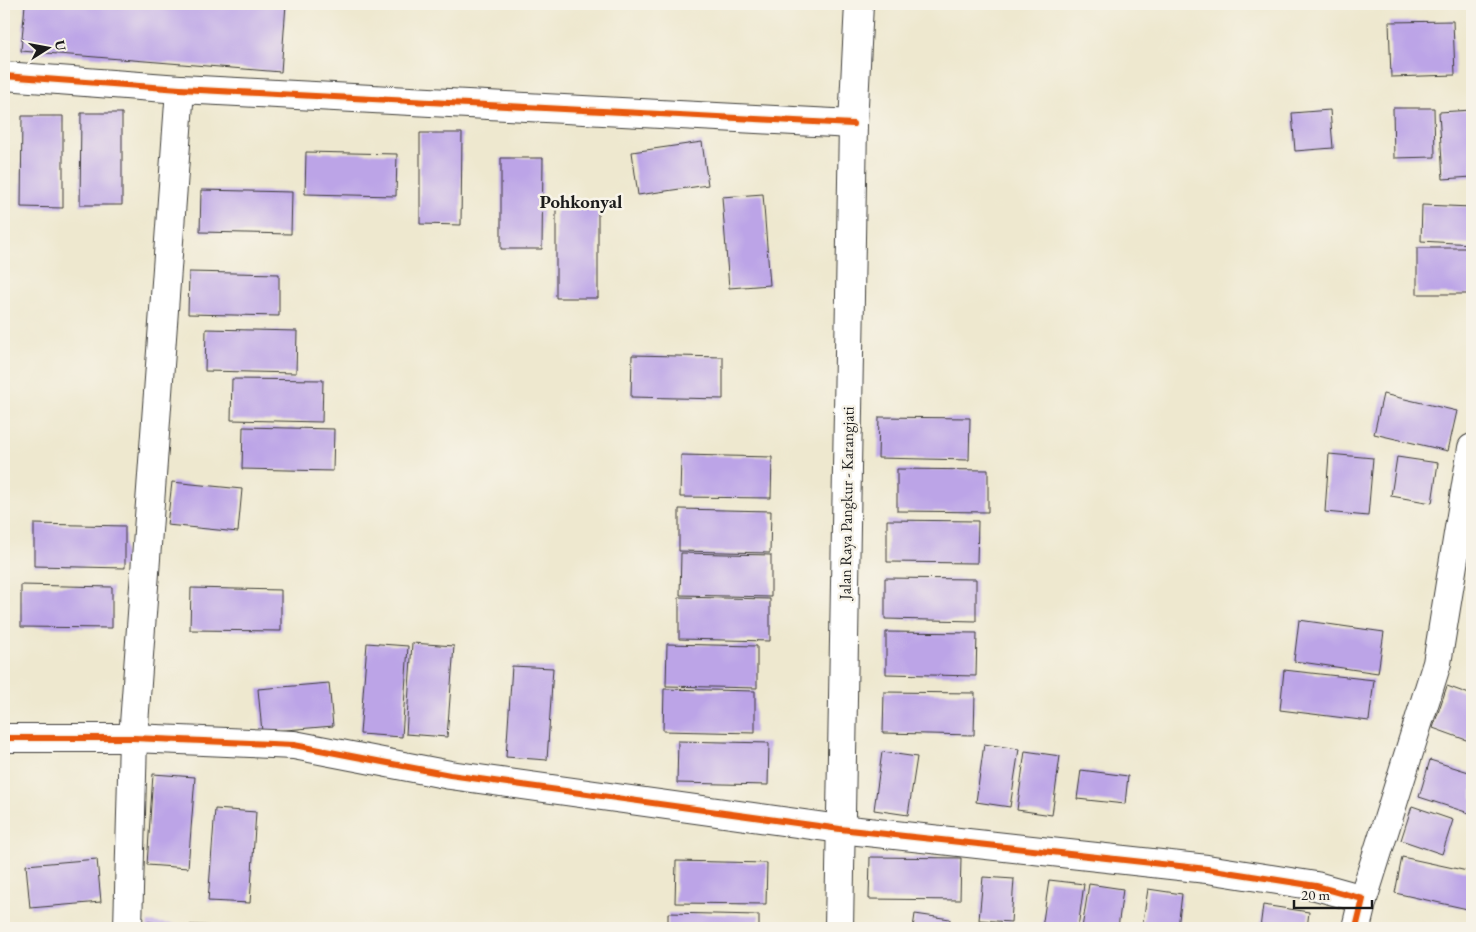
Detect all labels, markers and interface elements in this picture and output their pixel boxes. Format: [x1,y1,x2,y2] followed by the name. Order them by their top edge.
[22,22,72,72] north arrow
[51,39,71,53] text: U
[539,189,623,214] district label: Pohkonyal
[834,406,859,602] street label: Jalan Raya Pangkur - Karangjati
[1294,877,1371,909] scale bar
[1301,885,1330,904] text: 20 m

